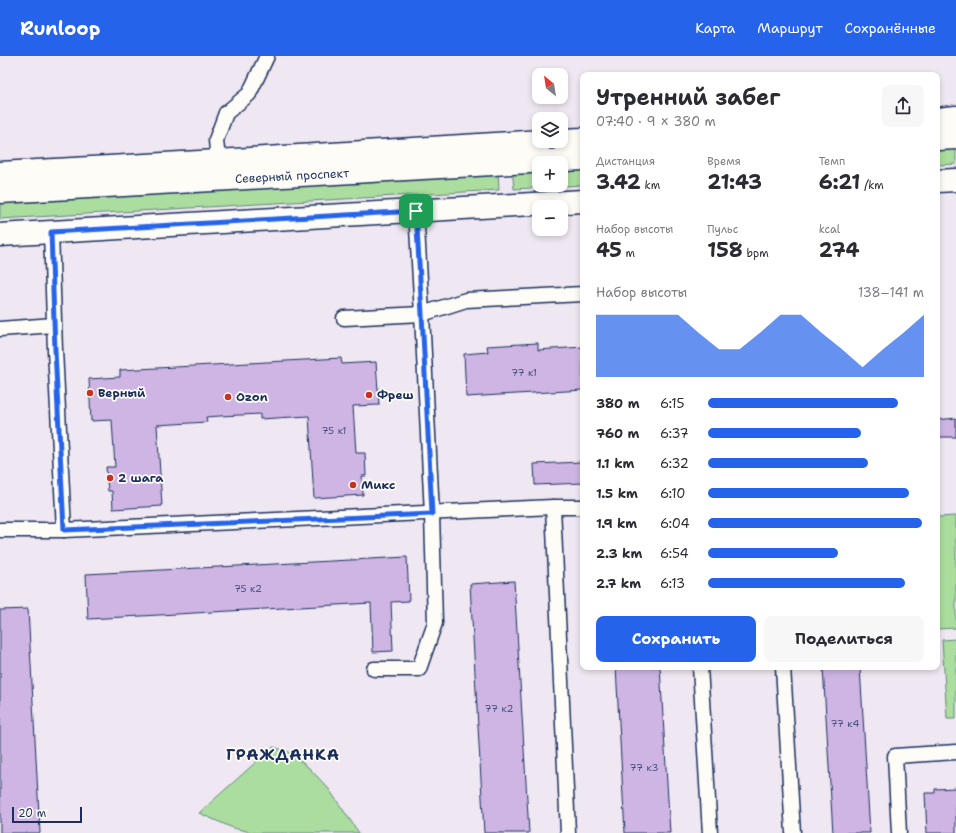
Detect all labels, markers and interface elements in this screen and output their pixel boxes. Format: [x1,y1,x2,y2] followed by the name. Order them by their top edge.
[20,16,100,41] text: Runloop
[695,19,735,37] text: Карта
[757,19,823,37] text: Маршрут
[845,19,936,37] text: Сохранённые
[532,68,568,104] north arrow
[532,68,568,236] map controls
[596,83,780,112] text: Утренний забег
[882,85,924,127] button: share
[532,112,568,148] button: layers
[596,113,716,130] text: 07:40 · 9 × 380 m
[596,154,655,169] text: Дистанция
[707,154,741,169] text: Время
[819,154,845,169] text: Темп
[532,156,568,192] button: +
[235,165,350,187] street label: Северный проспект
[596,169,641,195] text: 3.42
[707,169,762,195] text: 21:43
[819,169,860,195] text: 6:21
[641,178,660,193] text: km
[860,178,884,193] text: /km
[399,194,433,228] pin
[405,200,427,222] icon: arrive
[532,200,568,236] button: −
[596,222,673,237] text: Набор высоты
[707,222,738,237] text: Пульс
[819,222,840,237] text: kcal
[596,237,622,263] text: 45
[707,237,743,263] text: 158
[819,237,859,263] text: 274
[622,246,635,261] text: m
[743,246,769,261] text: bpm
[596,284,687,301] text: Набор высоты
[858,284,924,301] text: 138–141 m
[511,366,537,379] house number: 77 к1
[98,385,146,401] place label: Верный
[377,387,414,403] place label: Фреш
[85,388,95,398] marker: Верный
[236,389,268,405] place label: Ozon
[364,390,374,400] marker: Фреш
[223,392,233,402] marker: Ozon
[596,395,639,412] text: 380 m
[660,395,684,412] text: 6:15
[321,424,347,437] house number: 75 к1
[596,425,639,442] text: 760 m
[660,425,689,442] text: 6:37
[596,455,634,472] text: 1.1 km
[660,455,689,472] text: 6:32
[118,470,164,486] place label: 2 шага
[105,473,115,483] marker: 2 шага
[361,477,395,493] place label: Микс
[348,480,358,490] marker: Микс
[596,485,638,502] text: 1.5 km
[660,485,685,502] text: 6:10
[596,515,637,532] text: 1.9 km
[660,515,690,532] text: 6:04
[596,545,642,562] text: 2.3 km
[660,545,689,562] text: 6:54
[596,575,641,592] text: 2.7 km
[660,575,685,592] text: 6:13
[234,582,262,595] house number: 75 к2
[596,616,756,662] button: Сохранить
[764,616,924,662] button: Поделиться
[485,702,513,715] house number: 77 к2
[830,717,860,730] house number: 77 к4
[226,744,340,765] district label: ГРАЖДАНКА
[630,761,658,774] house number: 77 к3
[12,805,82,824] scale bar
[18,806,46,821] text: 20 m

